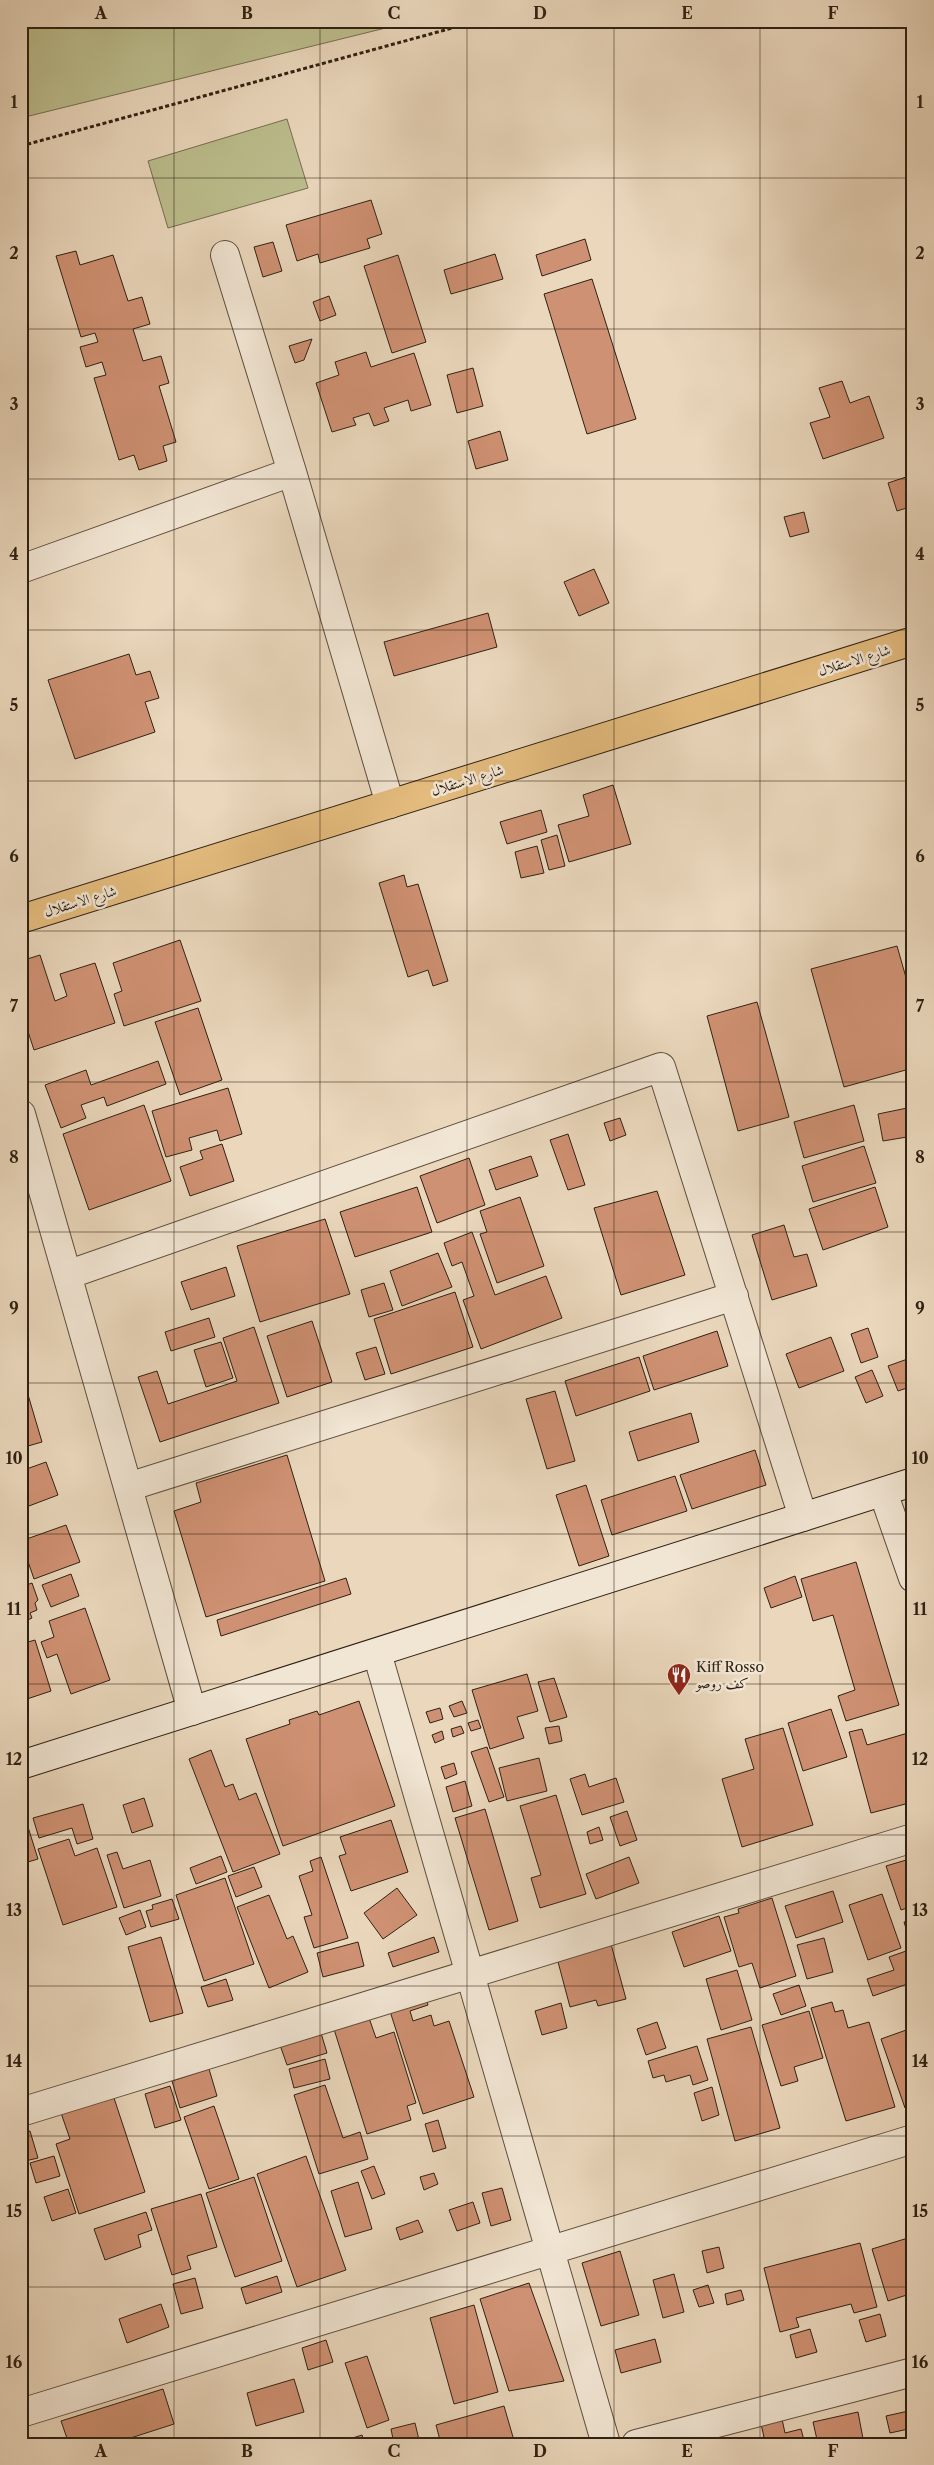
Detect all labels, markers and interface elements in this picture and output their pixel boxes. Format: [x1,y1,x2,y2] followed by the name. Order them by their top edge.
[94,3,108,23] text: A
[241,3,253,23] text: B
[388,3,400,23] text: C
[533,3,547,23] text: D
[681,3,693,23] text: E
[828,3,839,23] text: F
[10,92,18,112] text: 1
[916,92,924,112] text: 1
[9,243,19,263] text: 2
[915,243,925,263] text: 2
[9,394,19,414] text: 3
[915,394,925,414] text: 3
[9,544,19,564] text: 4
[915,544,925,564] text: 4
[816,640,893,682] street label: شارع الاستقلال
[10,695,19,715] text: 5
[916,695,925,715] text: 5
[429,760,506,802] street label: شارع الاستقلال
[9,846,19,866] text: 6
[915,846,925,866] text: 6
[42,881,119,923] street label: شارع الاستقلال
[10,996,19,1016] text: 7
[916,996,925,1016] text: 7
[9,1147,19,1167] text: 8
[915,1147,925,1167] text: 8
[9,1298,19,1318] text: 9
[915,1298,925,1318] text: 9
[5,1448,23,1468] text: 10
[911,1448,929,1468] text: 10
[7,1599,22,1619] text: 11
[913,1599,928,1619] text: 11
[694,1658,764,1692] place label: Kiff Rosso كف روصو
[666,1662,692,1696] restaurant icon: Kiff Rosso كف روصو
[6,1749,22,1769] text: 12
[912,1749,928,1769] text: 12
[6,1900,22,1920] text: 13
[912,1900,928,1920] text: 13
[6,2051,22,2071] text: 14
[912,2051,928,2071] text: 14
[6,2201,22,2221] text: 15
[912,2201,928,2221] text: 15
[6,2352,23,2372] text: 16
[912,2352,929,2372] text: 16
[94,2441,108,2461] text: A
[241,2441,253,2461] text: B
[388,2441,400,2461] text: C
[533,2441,547,2461] text: D
[681,2441,693,2461] text: E
[828,2441,839,2461] text: F

